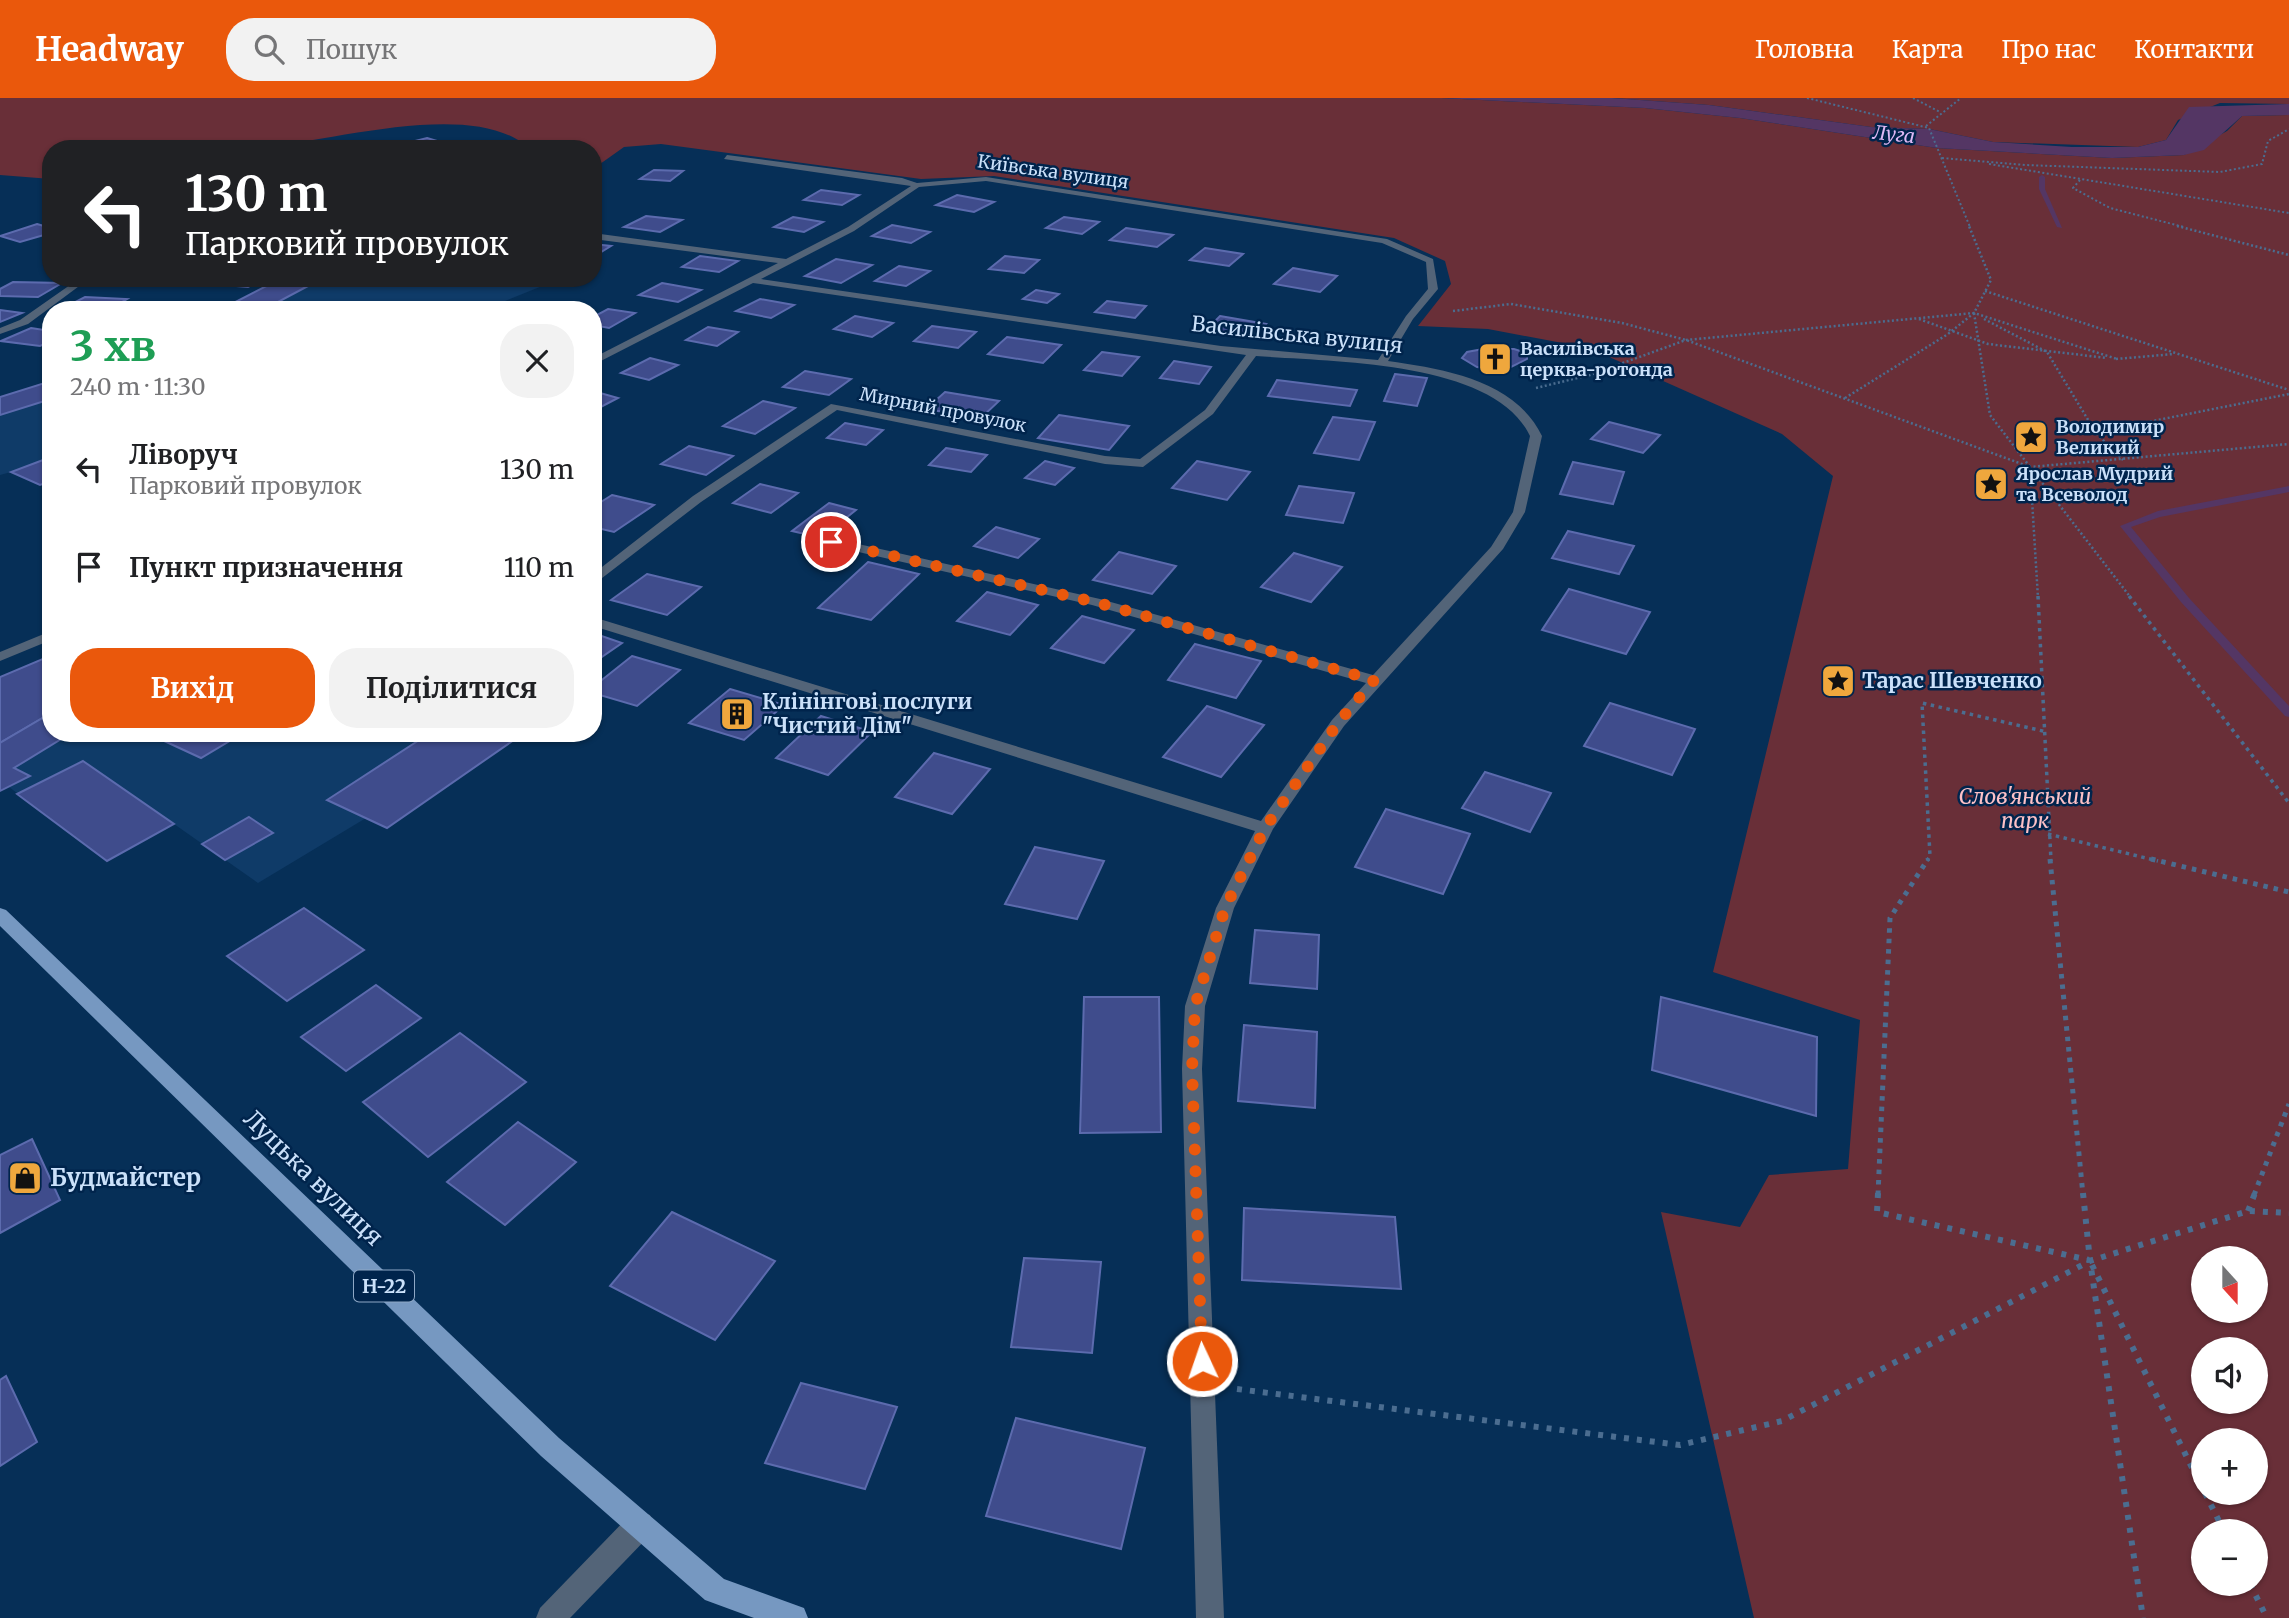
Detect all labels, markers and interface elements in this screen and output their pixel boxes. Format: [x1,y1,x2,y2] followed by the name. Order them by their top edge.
[226,18,716,81] search box
[35,29,184,70] text: Headway
[250,30,288,68] icon: search
[306,33,397,66] text: Пошук
[1755,34,1854,65] text: Головна
[1892,34,1963,65] text: Карта
[2001,34,2096,65] text: Про нас
[2134,34,2254,65] text: Контакти
[1871,120,1916,148] water label: Луга
[976,150,1130,194] street label: Київська вулиця
[185,163,328,224] text: 130 m
[70,168,161,259] icon: left
[185,224,509,264] text: Парковий провулок
[1190,310,1404,359] street label: Василівська вулиця
[70,320,156,372] text: 3 хв
[500,324,574,398] button: close
[1520,337,1673,381] place label: Василівська церква-ротонда
[1476,340,1514,378] church icon: Василівська церква-ротонда
[70,372,206,401] text: 240 m · 11:30
[858,382,1029,437] street label: Мирний провулок
[2056,415,2164,459] place label: Володимир Великий
[2012,418,2050,456] place icon: Володимир Великий
[129,438,238,471] text: Ліворуч
[70,450,108,488] icon: left
[500,453,574,486] text: 130 m
[2016,462,2173,506] place label: Ярослав Мудрий та Всеволод
[1972,465,2010,503] place icon: Ярослав Мудрий та Всеволод
[129,471,362,500] text: Парковий провулок
[801,512,861,572] pin
[812,523,850,561] icon: arrive
[70,548,108,586] icon: arrive
[129,551,403,584] text: Пункт призначення
[504,551,574,584] text: 110 m
[70,648,315,728] button: Вихід
[329,648,574,728] button: Поділитися
[1819,662,1857,700] place icon: Тарас Шевченко
[1862,667,2042,694] place label: Тарас Шевченко
[762,688,973,739] place label: Клінінгові послуги "Чистий Дім"
[718,695,756,733] building icon: Клінінгові послуги "Чистий Дім"
[1959,783,2091,834] park label: Слов'янський парк
[237,1103,390,1252] street label: Луцька вулиця
[6,1159,44,1197] shop icon: Будмайстер
[50,1162,201,1193] place label: Будмайстер
[2191,1246,2268,1323] north arrow
[2191,1246,2268,1596] map controls
[354,1270,414,1302] road number: Н-22
[1165,1324,1239,1398] position arrow
[2191,1337,2268,1414] button: sound
[2191,1428,2268,1505] button: +
[2191,1519,2268,1596] button: −

